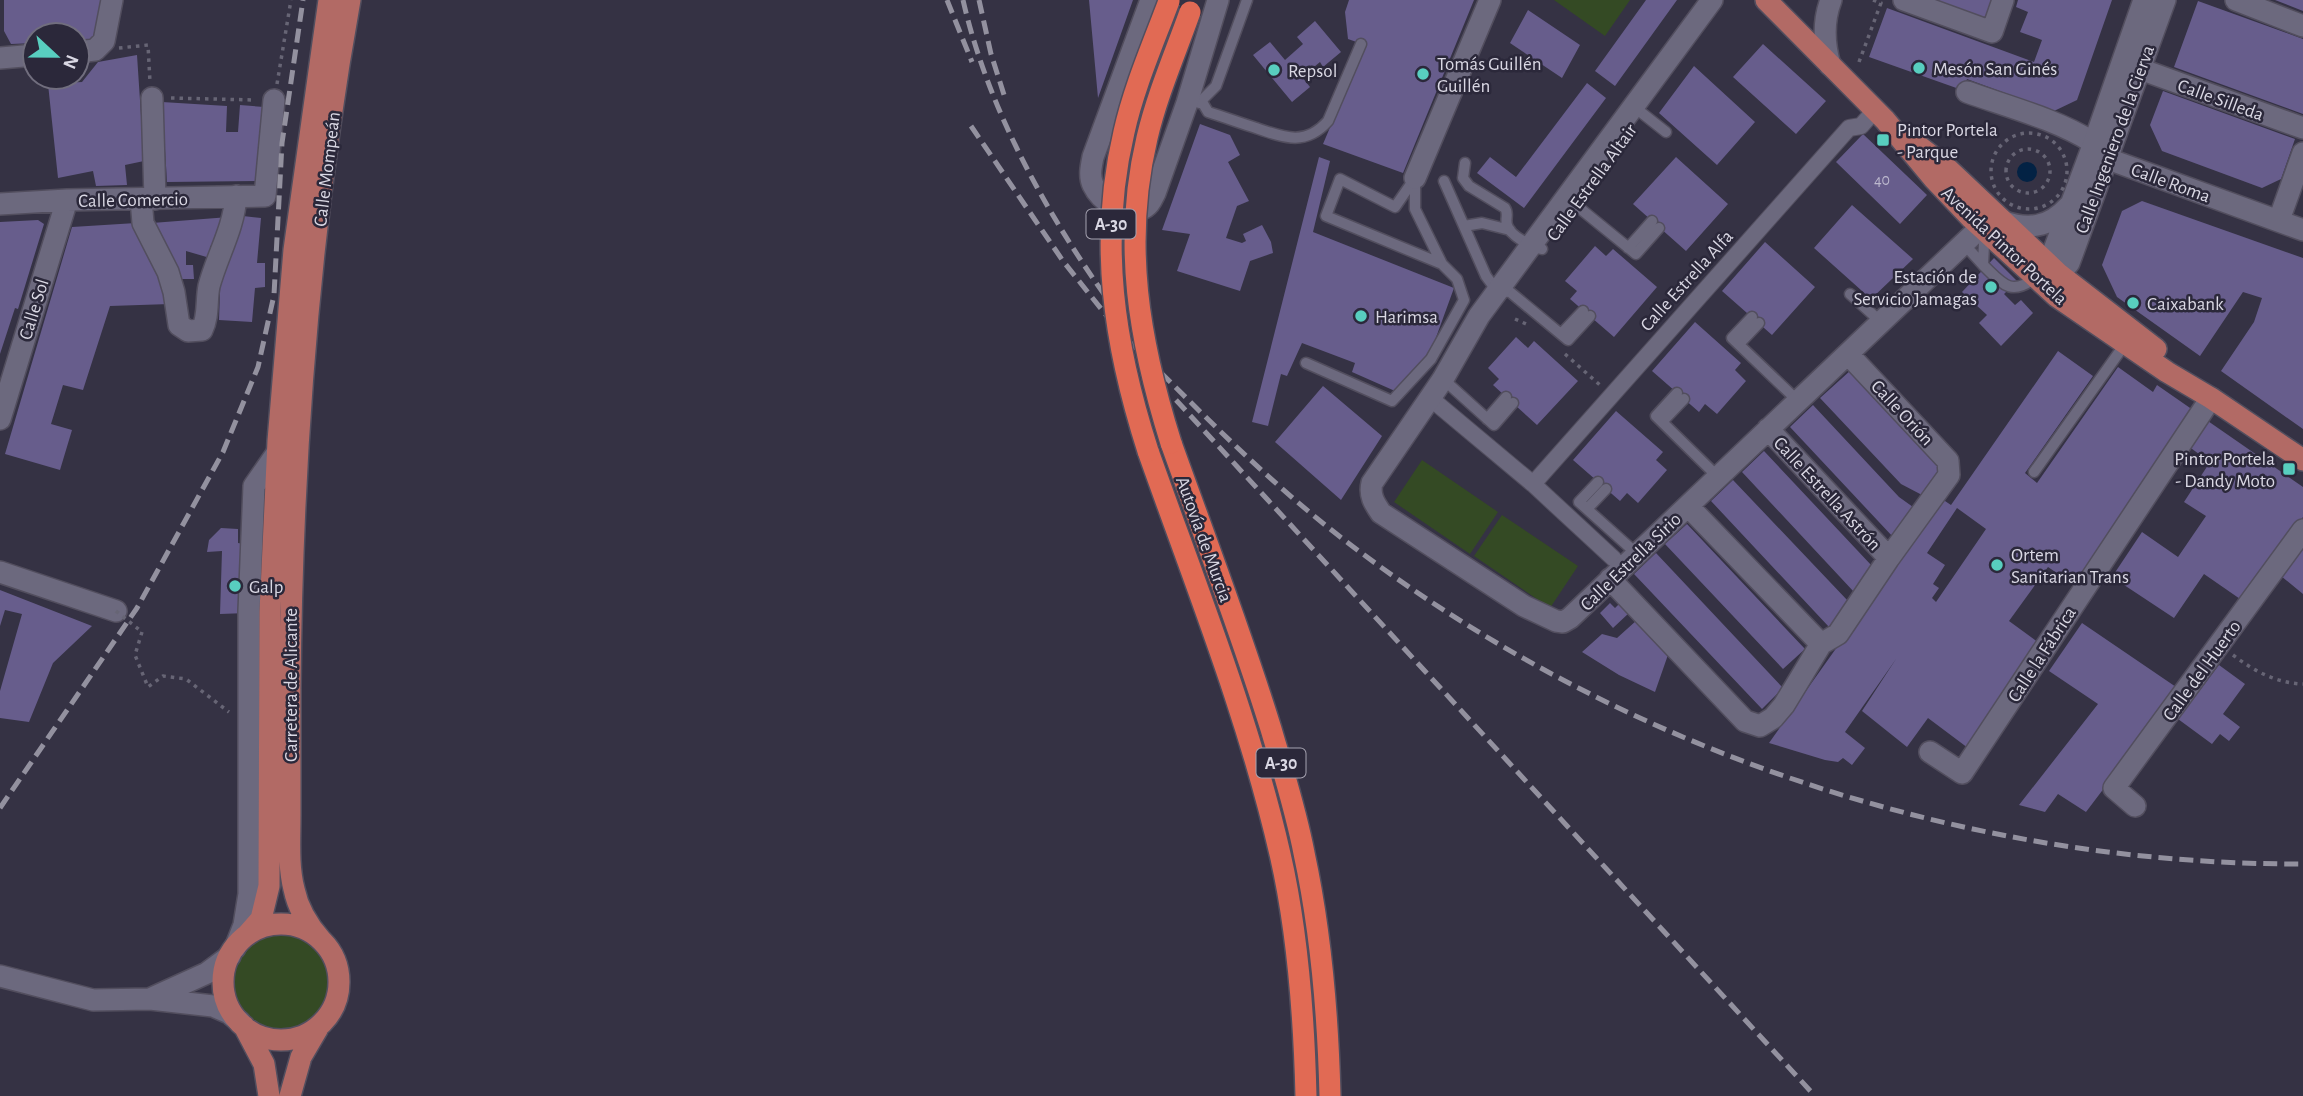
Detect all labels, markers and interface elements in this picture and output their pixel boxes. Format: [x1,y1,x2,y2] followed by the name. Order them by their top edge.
[21,21,91,91] north arrow
[2072,43,2158,236] street label: Calle Ingeniero de la Cierva
[59,52,82,71] text: N
[1437,55,1542,96] place label: Tomás Guillén Guillén
[1911,60,1927,76] marker: Mesón San Ginés
[1933,60,2057,79] place label: Mesón San Ginés
[1266,62,1282,78] marker: Repsol
[1288,62,1337,81] place label: Repsol
[1415,66,1431,82] marker: Tomás Guillén Guillén
[2175,76,2266,125] street label: Calle Silleda
[311,111,344,228] street label: Calle Mompeán
[1543,121,1641,245] street label: Calle Estrella Altair
[1897,121,1998,162] place label: Pintor Portela - Parque
[1875,132,1891,148] marker: Pintor Portela - Parque
[2128,160,2213,207] street label: Calle Roma
[1874,172,1890,188] house number: 40
[1937,183,2071,309] street label: Avenida Pintor Portela
[78,190,188,211] street label: Calle Comercio
[1086,210,1136,238] road number: A-30
[1637,227,1737,335] street label: Calle Estrella Alfa
[1853,268,1977,309] place label: Estación de Servicio Jamagas
[16,277,53,342] street label: Calle Sol
[1983,279,1999,295] marker: Estación de Servicio Jamagas
[2125,295,2141,311] marker: Caixabank
[2147,295,2224,314] place label: Caixabank
[1353,308,1369,324] marker: Harimsa
[1375,308,1438,327] place label: Harimsa
[1867,377,1937,449] street label: Calle Orión
[1770,434,1884,554] street label: Calle Estrella Astrón
[2174,450,2275,491] place label: Pintor Portela - Dandy Moto
[2281,461,2297,477] marker: Pintor Portela - Dandy Moto
[1172,474,1235,605] street label: Autovía de Murcia
[1577,509,1685,615] street label: Calle Estrella Sirio
[2011,546,2129,587] place label: Ortem Sanitarian Trans
[1989,557,2005,573] marker: Ortem Sanitarian Trans
[227,578,243,594] marker: Galp
[249,578,283,597] place label: Galp
[2005,604,2080,706] street label: Calle la Fábrica
[282,608,301,762] street label: Carretera de Alicante
[2160,617,2245,725] street label: Calle del Huerto
[1256,748,1306,778] road number: A-30

